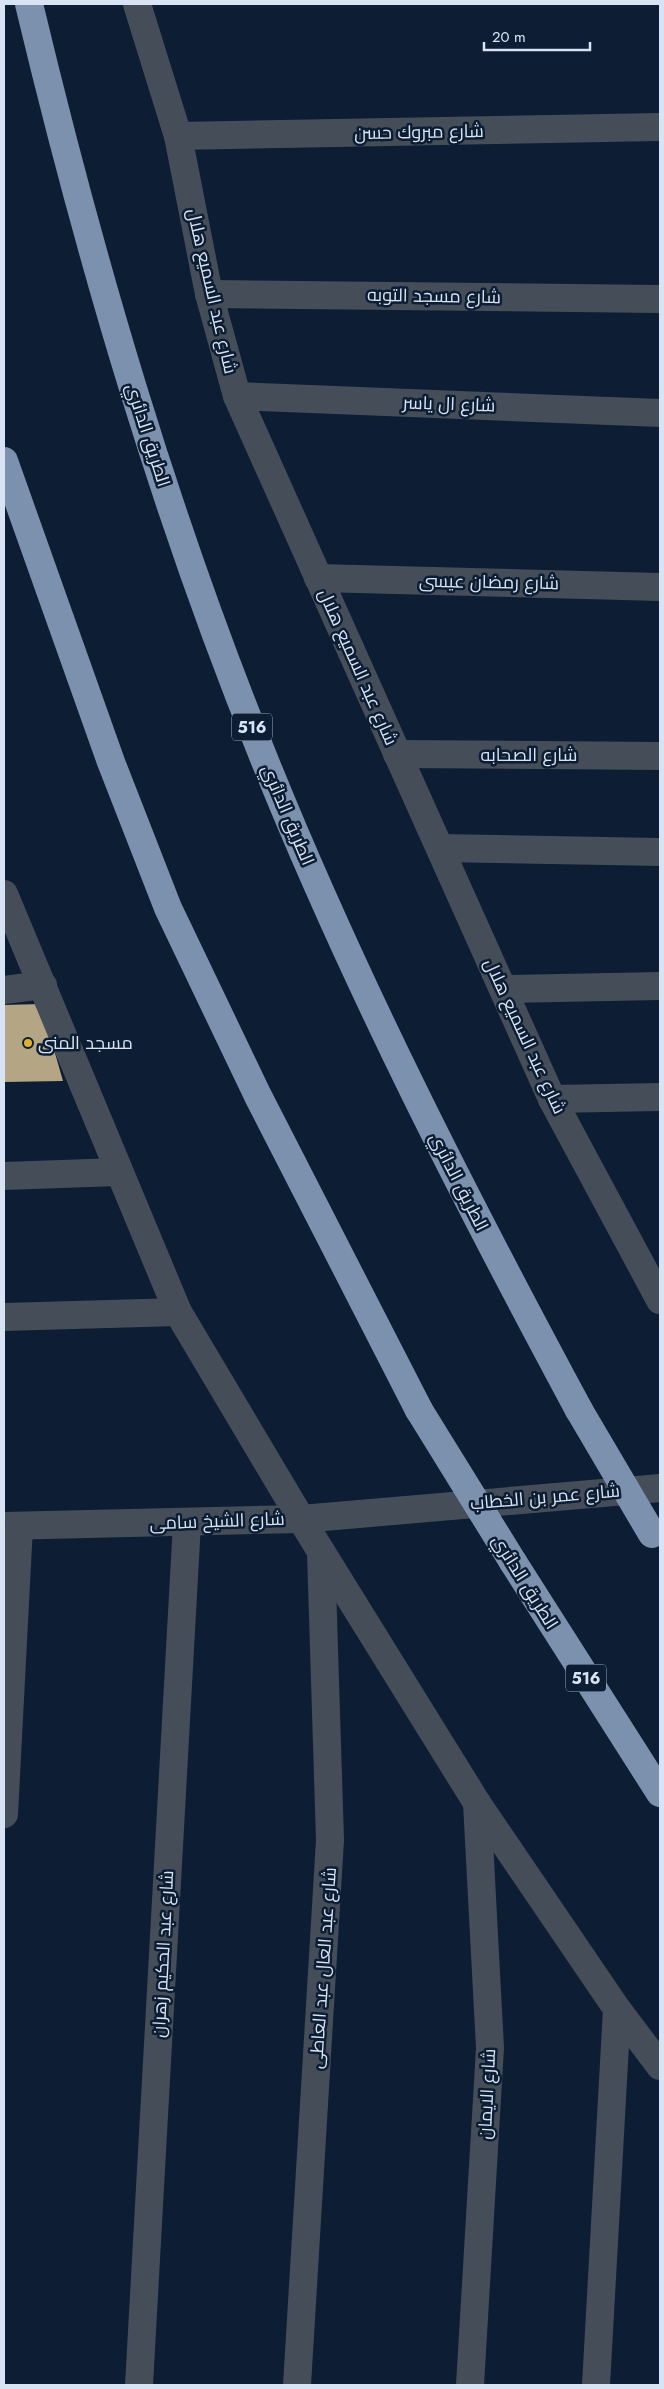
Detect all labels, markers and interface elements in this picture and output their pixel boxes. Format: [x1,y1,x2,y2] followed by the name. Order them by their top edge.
[484,20,590,52] scale bar
[492,26,526,48] text: 20 m
[354,118,484,146] street label: شارع مبروك حسن
[180,206,244,376] street label: شارع عبد السميع هلال
[367,282,501,310] street label: شارع مسجد التوبه
[118,380,177,490] street label: الطريق الدائري
[401,389,496,419] street label: شارع ال ياسر
[419,568,559,596] street label: شارع رمضان عيسى
[312,584,404,750] street label: شارع عبد السميع هلال
[232,714,272,740] road number: 516
[481,742,577,768] street label: شارع الصحابه
[254,761,321,870] street label: الطريق الدائري
[477,954,573,1118] street label: شارع عبد السميع هلال
[38,1030,133,1056] place label: مسجد المنى
[22,1037,34,1049] marker: مسجد المنى
[422,1128,495,1236] street label: الطريق الدائري
[469,1477,621,1517] street label: شارع عمر بن الخطاب
[149,1506,285,1536] street label: شارع الشيخ سامى
[485,1530,564,1635] street label: الطريق الدائري
[566,1665,606,1692] road number: 516
[303,1866,343,2070] street label: شارع عبد العال عبد العاطى
[146,1870,180,2038] street label: شارع عبد الحكيم زهران
[472,2048,502,2140] street label: شارع الايمان

